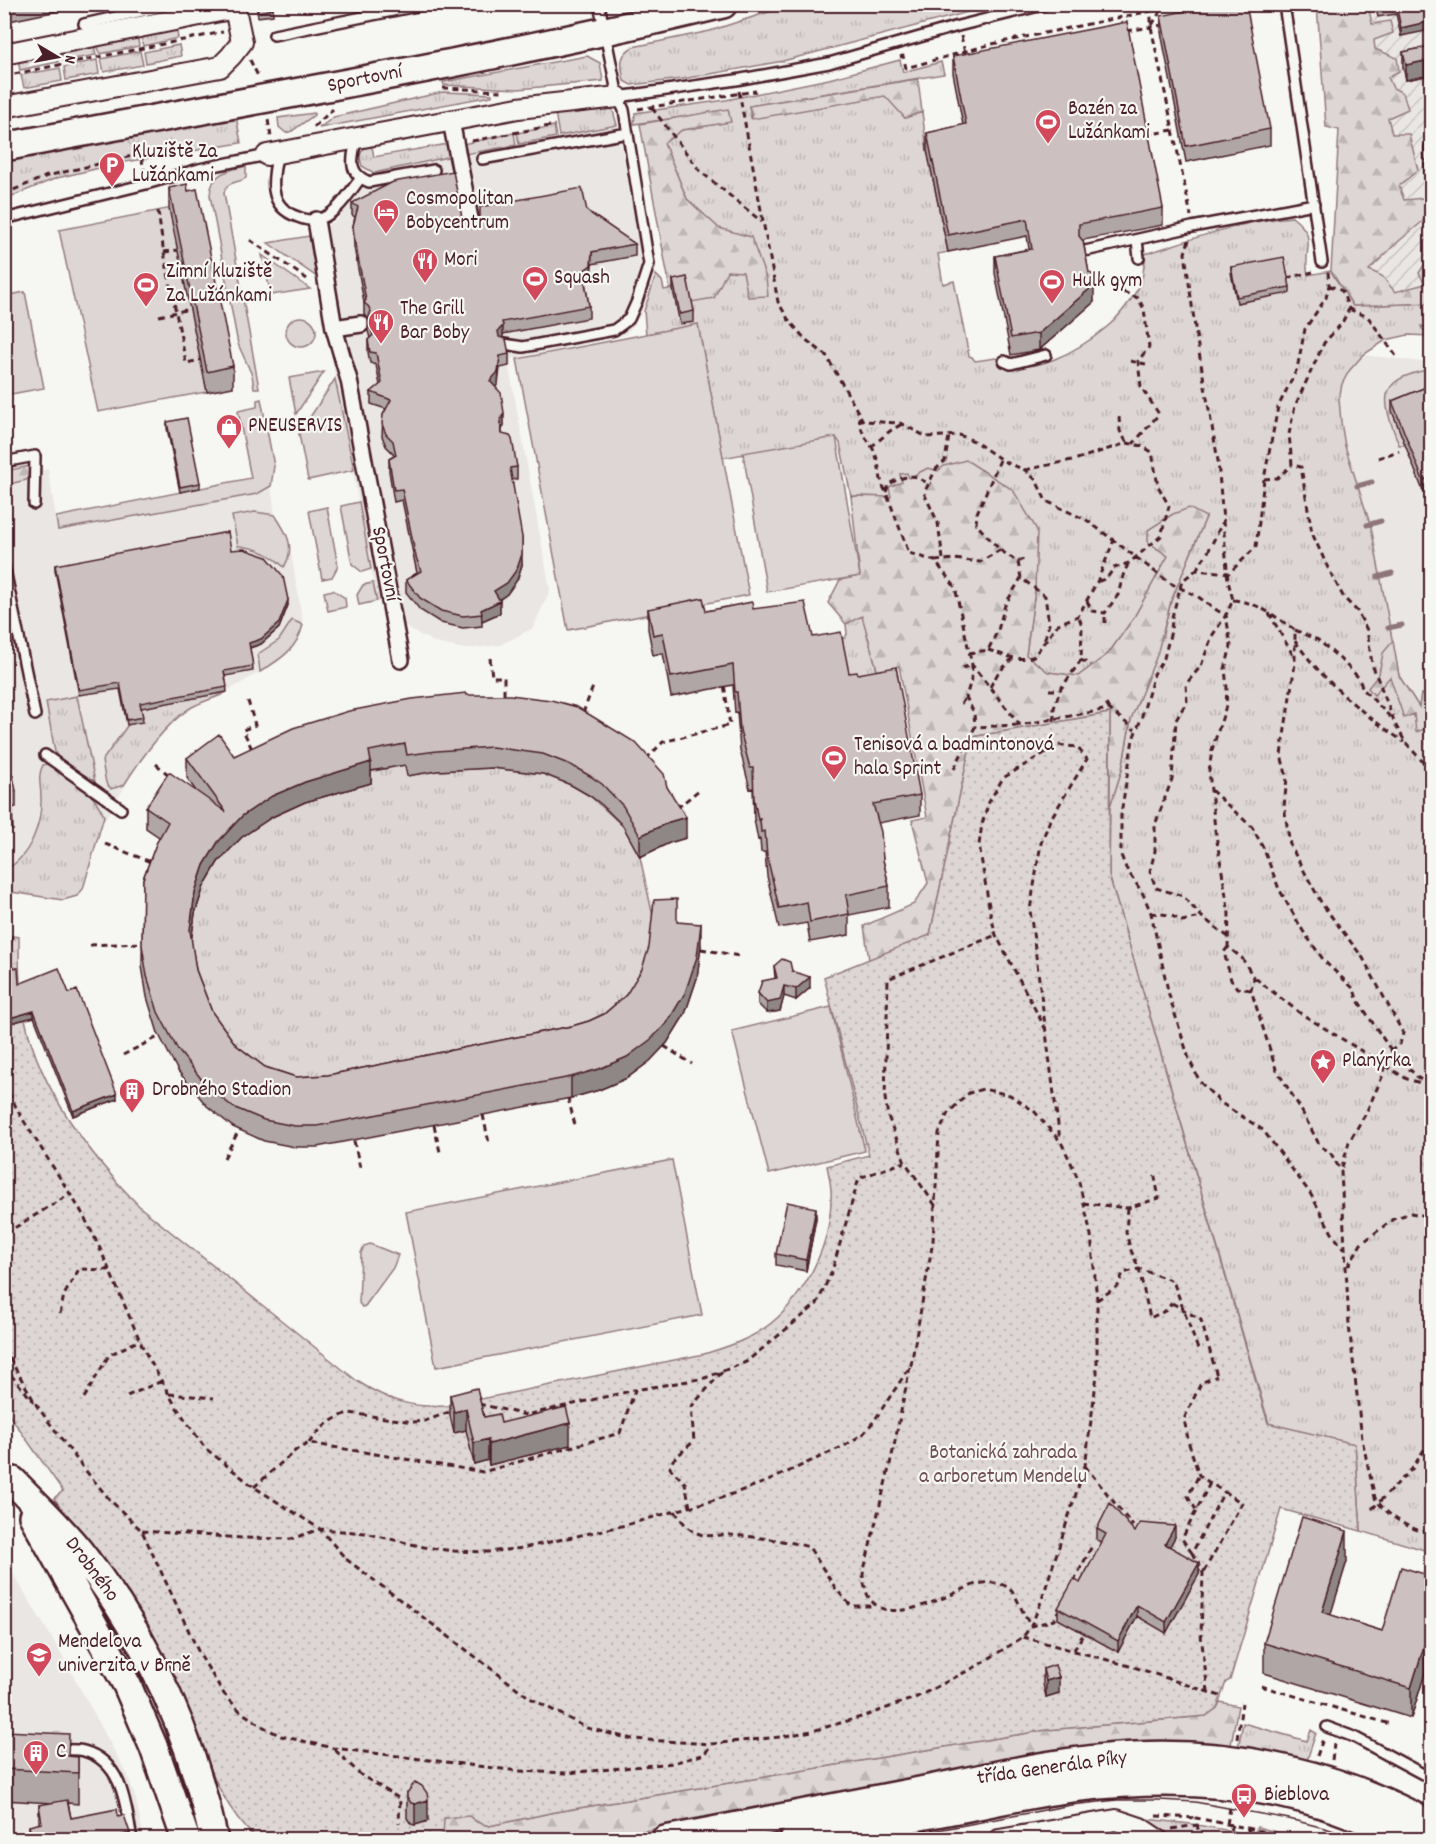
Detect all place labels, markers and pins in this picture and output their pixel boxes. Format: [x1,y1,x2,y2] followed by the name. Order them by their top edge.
[1068,95,1150,149] place label: Bazén za Lužánkami
[1033,107,1063,145] sports icon: Bazén za Lužánkami
[132,138,219,192] place label: Kluziště Za Lužánkami
[97,150,127,188] parking icon: Kluziště Za Lužánkami
[406,185,514,239] place label: Cosmopolitan Bobycentrum
[371,197,401,235] hotel icon: Cosmopolitan Bobycentrum
[410,246,440,284] restaurant icon: Mori
[444,246,477,276] place label: Mori
[166,258,272,312] place label: Zimní kluziště Za Lužánkami
[520,264,550,302] sports icon: Squash
[554,264,610,294] place label: Squash
[1037,267,1067,305] sports icon: Hulk gym
[1072,267,1142,297] place label: Hulk gym
[131,270,161,308] sports icon: Zimní kluziště Za Lužánkami
[400,295,470,349] place label: The Grill Bar Boby
[366,307,396,345] restaurant icon: The Grill Bar Boby
[214,412,244,450] shop icon: PNEUSERVIS
[248,412,342,442] place label: PNEUSERVIS
[854,731,1055,785] place label: Tenisová a badmintonová hala Sprint
[819,743,849,781] sports icon: Tenisová a badmintonová hala Sprint
[1308,1047,1338,1085] place icon: Planýrka
[1342,1047,1412,1077] place label: Planýrka
[117,1076,147,1114] building icon: Drobného Stadion
[152,1076,291,1106] place label: Drobného Stadion
[58,1628,191,1682] place label: Mendelova univerzita v Brně
[24,1640,54,1678] school or university icon: Mendelova univerzita v Brně
[21,1738,51,1776] building icon: C
[56,1738,66,1768] place label: C
[1229,1781,1259,1819] bus stop icon: Bieblova
[1264,1781,1330,1811] place label: Bieblova

